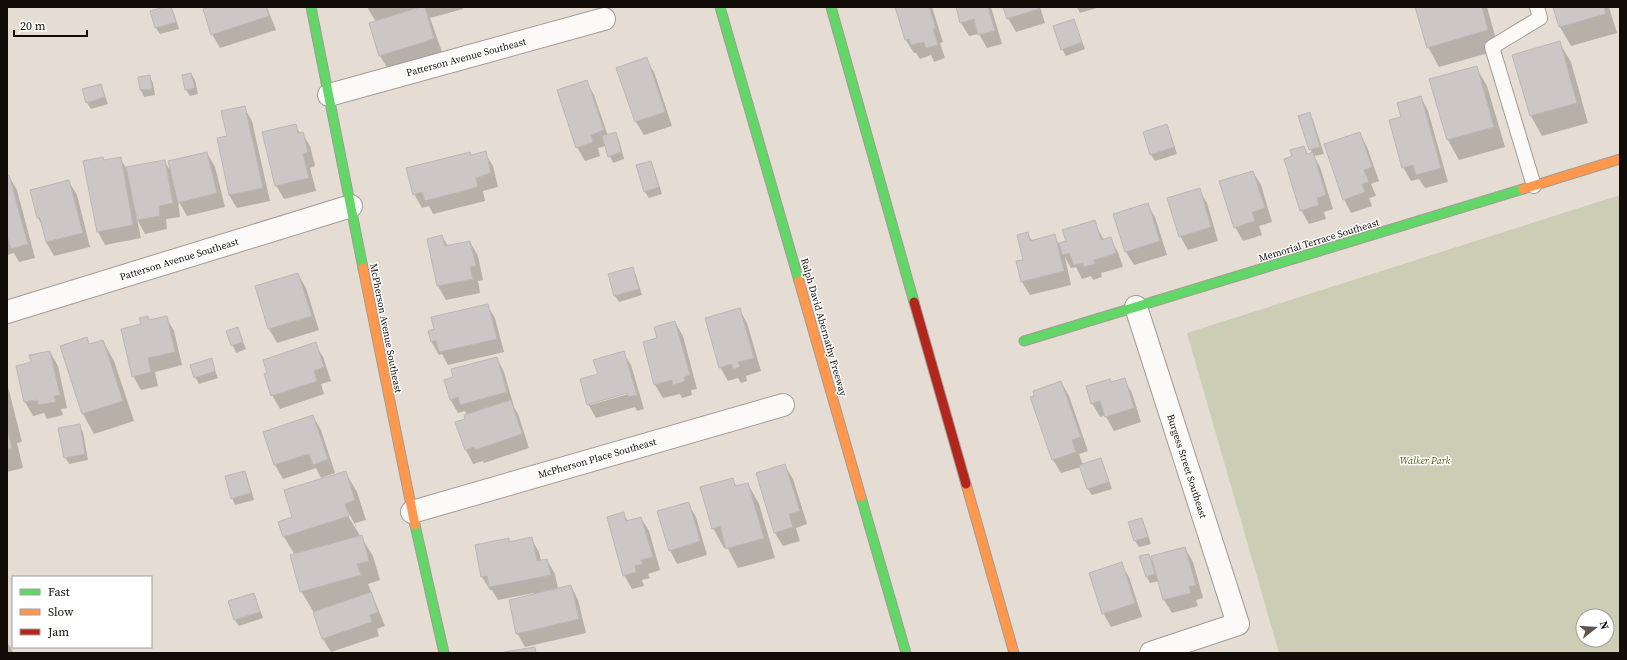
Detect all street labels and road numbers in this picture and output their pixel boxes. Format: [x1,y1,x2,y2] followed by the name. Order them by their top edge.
[405,35,528,79] street label: Patterson Avenue Southeast
[1257,215,1382,265] street label: Memorial Terrace Southeast
[118,235,241,283] street label: Patterson Avenue Southeast
[798,256,850,398] street label: Ralph David Abernathy Freeway
[367,262,405,394] street label: McPherson Avenue Southeast
[1164,412,1210,520] street label: Burgess Street Southeast
[536,435,658,481] street label: McPherson Place Southeast

